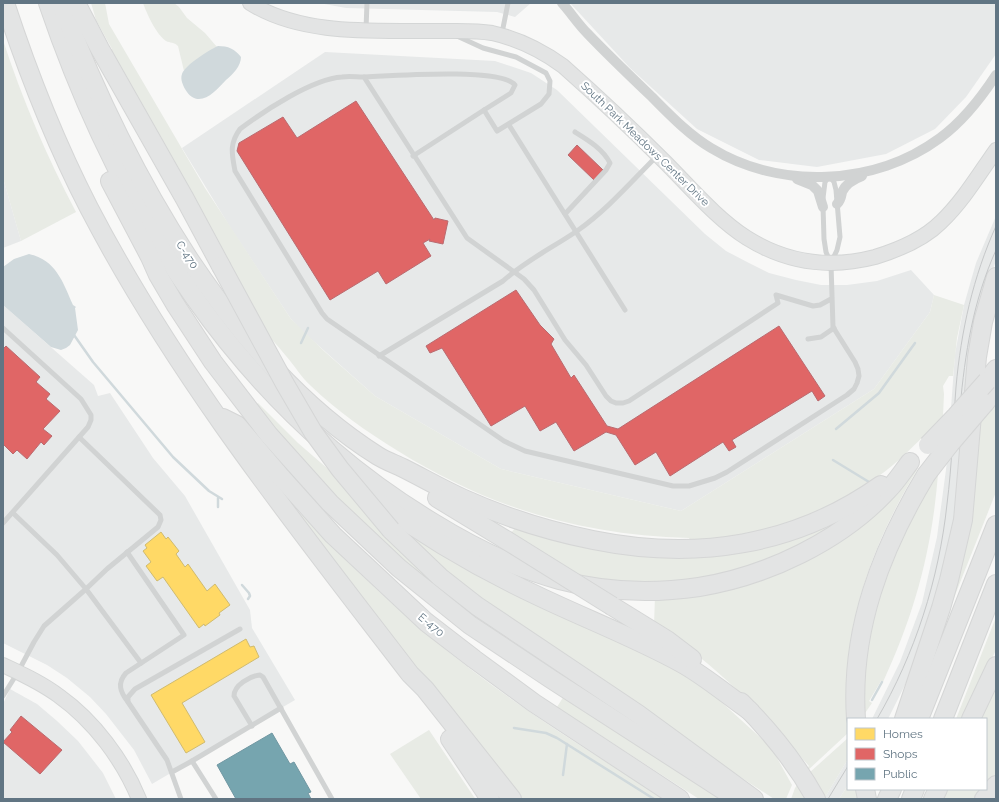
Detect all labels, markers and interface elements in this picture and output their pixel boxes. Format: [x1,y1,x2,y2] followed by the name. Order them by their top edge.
[578,79,712,209] street label: South Park Meadows Center Drive
[173,239,201,272] street label: C-470
[415,610,447,640] street label: E-470
[847,718,987,790] legend
[883,727,923,741] text: Homes
[883,747,918,761] text: Shops
[883,767,918,781] text: Public

